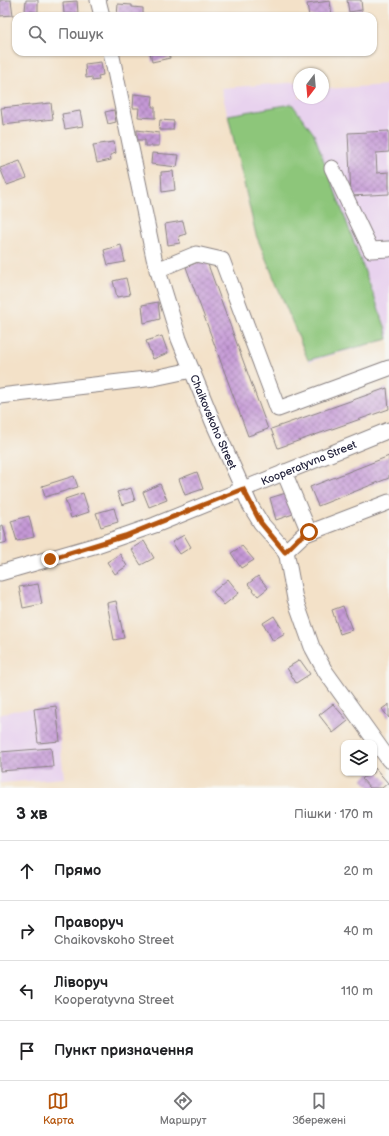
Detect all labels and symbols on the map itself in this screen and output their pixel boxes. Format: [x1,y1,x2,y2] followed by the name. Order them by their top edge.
[293,68,329,104] north arrow
[187,373,239,472] street label: Chaikovskoho Street
[259,438,359,488] street label: Kooperatyvna Street
[300,523,318,541] route start
[41,550,59,568] route end

